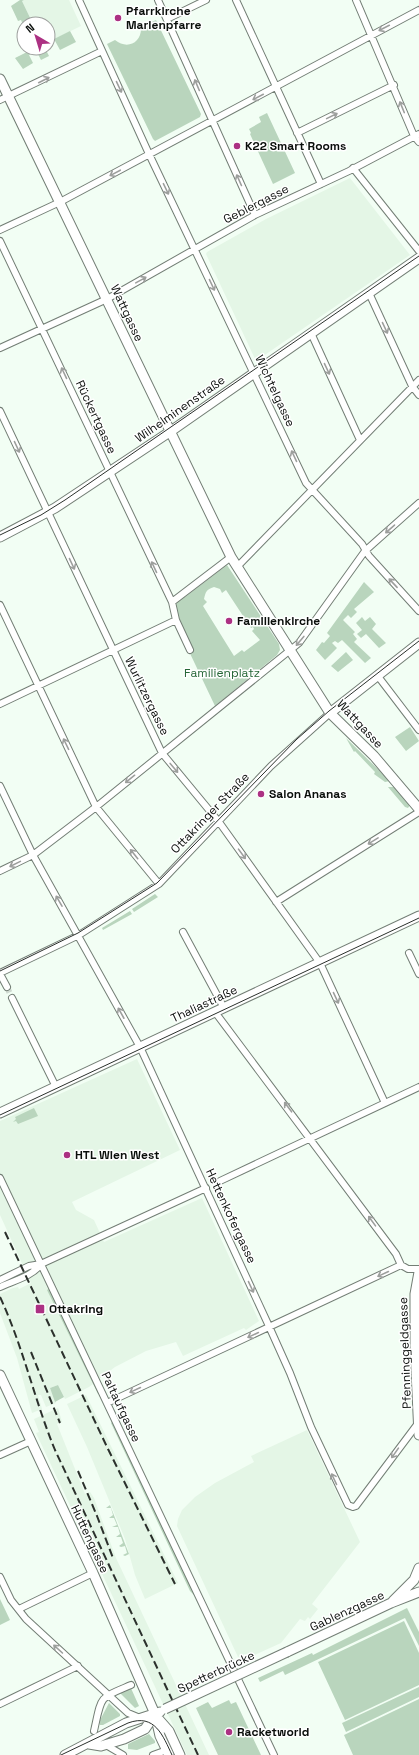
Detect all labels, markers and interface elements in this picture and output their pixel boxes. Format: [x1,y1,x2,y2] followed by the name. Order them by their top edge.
[126,3,202,33] place label: Pfarrkirche Marienpfarre
[113,13,123,23] marker: Pfarrkirche Marienpfarre
[16,16,56,56] north arrow
[23,20,37,36] text: N
[379,25,391,32] one-way arrow
[37,76,49,83] one-way arrow
[193,79,200,91] one-way arrow
[116,81,123,93] one-way arrow
[252,94,264,101] one-way arrow
[398,101,406,113] one-way arrow
[326,111,338,119] one-way arrow
[245,138,346,154] place label: K22 Smart Rooms
[232,141,242,151] marker: K22 Smart Rooms
[109,169,121,177] one-way arrow
[235,174,243,186] one-way arrow
[221,181,291,227] street label: Geblergasse
[163,183,170,195] one-way arrow
[135,276,147,283] one-way arrow
[209,279,216,291] one-way arrow
[107,282,147,344] street label: Wattgasse
[382,322,389,334] one-way arrow
[251,353,299,429] street label: Wichtelgasse
[324,362,331,374] one-way arrow
[60,368,67,380] one-way arrow
[132,372,228,446] street label: Wilhelminenstraße
[72,378,120,456] street label: Rückertgasse
[14,440,21,452] one-way arrow
[290,451,297,463] one-way arrow
[384,524,395,533] one-way arrow
[69,558,76,570] one-way arrow
[150,562,157,574] one-way arrow
[388,578,397,588] one-way arrow
[237,613,320,629] place label: Familienkirche
[224,616,234,626] marker: Familienkirche
[296,635,305,646] one-way arrow
[121,654,173,738] street label: Wurlitzergasse
[184,665,260,681] park label: Familienplatz
[333,696,387,752] street label: Wattgasse
[62,738,69,750] one-way arrow
[169,762,178,773] one-way arrow
[167,769,253,857] street label: Ottakringer Straße
[125,775,136,784] one-way arrow
[269,786,347,802] place label: Salon Ananas
[256,789,266,799] marker: Salon Ananas
[367,837,379,845] one-way arrow
[130,848,139,859] one-way arrow
[238,848,246,859] one-way arrow
[9,861,21,868] one-way arrow
[55,895,63,907] one-way arrow
[168,982,240,1026] street label: Thaliastraße
[333,992,340,1004] one-way arrow
[117,1007,125,1019] one-way arrow
[283,1102,292,1113] one-way arrow
[75,1147,160,1163] place label: HTL Wien West
[62,1150,72,1160] marker: HTL Wien West
[202,1166,260,1266] street label: Hettenkofergasse
[368,1216,376,1227] one-way arrow
[377,1271,389,1278] one-way arrow
[248,1281,256,1293] one-way arrow
[395,1297,415,1409] street label: Pfenninggeldgasse
[49,1301,103,1317] place label: Ottakring
[34,1303,46,1315] marker: Ottakring
[247,1332,259,1339] one-way arrow
[98,1369,144,1445] street label: Paltaufgasse
[129,1387,141,1394] one-way arrow
[391,1447,399,1458] one-way arrow
[330,1473,337,1485] one-way arrow
[67,1502,113,1576] street label: Huttengasse
[307,1587,387,1635] street label: Gablenzgasse
[53,1644,64,1653] one-way arrow
[175,1647,257,1697] street label: Spetterbrücke
[237,1724,309,1740] place label: Racketworld
[224,1727,234,1737] marker: Racketworld

